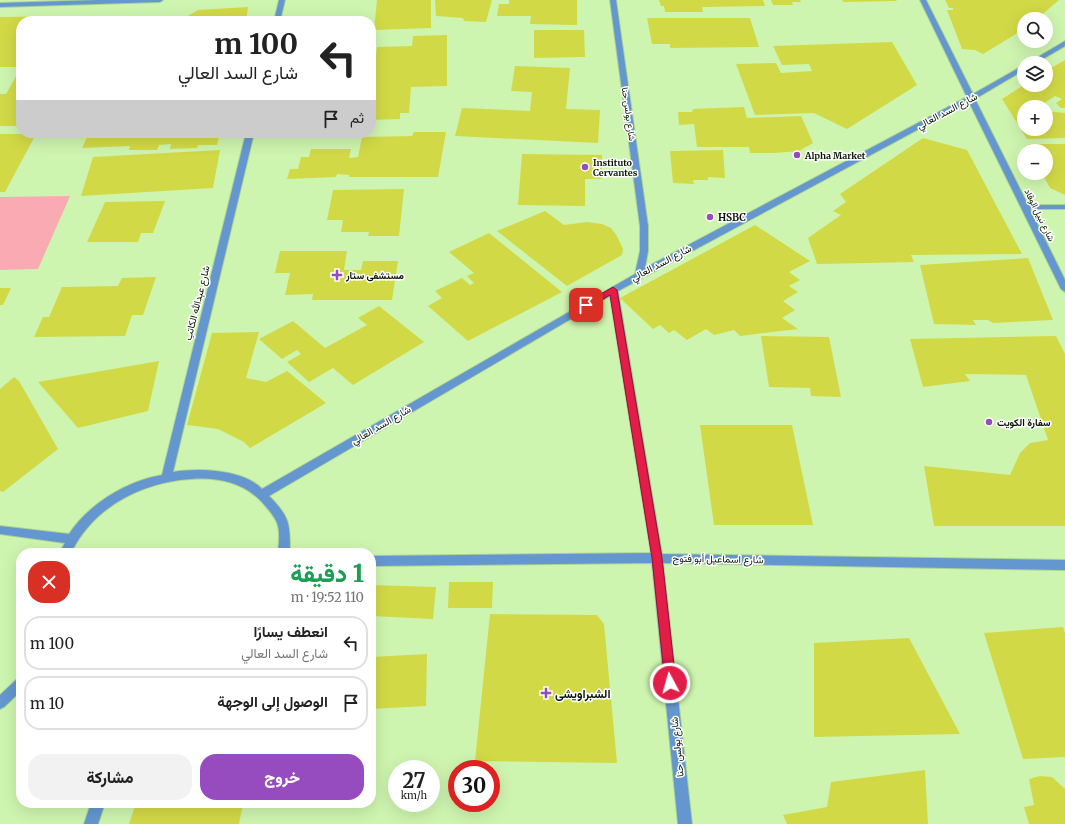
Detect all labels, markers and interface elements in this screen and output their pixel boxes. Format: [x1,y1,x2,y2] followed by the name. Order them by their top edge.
[1017,12,1053,180] map controls
[1017,12,1053,48] button: search
[214,26,298,62] text: 100 m
[312,32,364,84] icon: left
[1017,56,1053,92] button: layers
[178,61,298,84] text: شارع السد العالي
[619,86,638,142] street label: شارع بولس حنا
[914,90,981,134] street label: شارع السد العالي
[1017,100,1053,136] button: +
[320,108,342,130] icon: arrive
[350,108,364,127] text: ثم
[1017,144,1053,180] button: −
[792,150,802,160] marker: Alpha Market
[804,150,866,161] place label: Alpha Market
[593,157,638,178] place label: Instituto Cervantes
[580,162,590,172] marker: Instituto Cervantes
[1022,187,1057,244] street label: شارع نبيل الوقاد
[718,211,746,224] place label: HSBC
[705,212,715,222] marker: HSBC
[628,242,695,286] street label: شارع السد العالي
[181,264,213,342] street label: شارع عبدالله الكاتب
[331,269,343,281] marker: مستشفى ستار
[345,269,405,282] place label: مستشفى ستار
[569,288,603,322] pin
[575,294,597,316] icon: arrive
[349,403,414,449] street label: شارع السد العالي
[997,416,1051,429] place label: سفارة الكويت
[984,417,994,427] marker: سفارة الكويت
[673,552,764,566] street label: شارع اسماعيل أبو فتوح
[290,558,364,589] text: 1 دقيقة
[28,561,70,603] button: close
[291,589,364,606] text: 110 m · 19:52
[253,622,328,641] text: انعطف يسارًا
[340,632,362,654] icon: left
[30,634,74,653] text: 100 m
[241,645,328,662] text: شارع السد العالي
[649,662,691,704] position arrow
[555,686,611,702] place label: الشبراويشى
[540,687,552,699] marker: الشبراويشى
[217,692,328,711] text: الوصول إلى الوجهة
[340,692,362,714] icon: arrive
[30,694,64,713] text: 10 m
[667,716,687,778] street label: شارع بولس حنا
[28,754,192,800] button: مشاركة
[200,754,364,800] button: خروج
[448,760,500,812] speed limit sign: 30
[402,768,426,793] text: 27
[401,789,427,802] text: km/h

